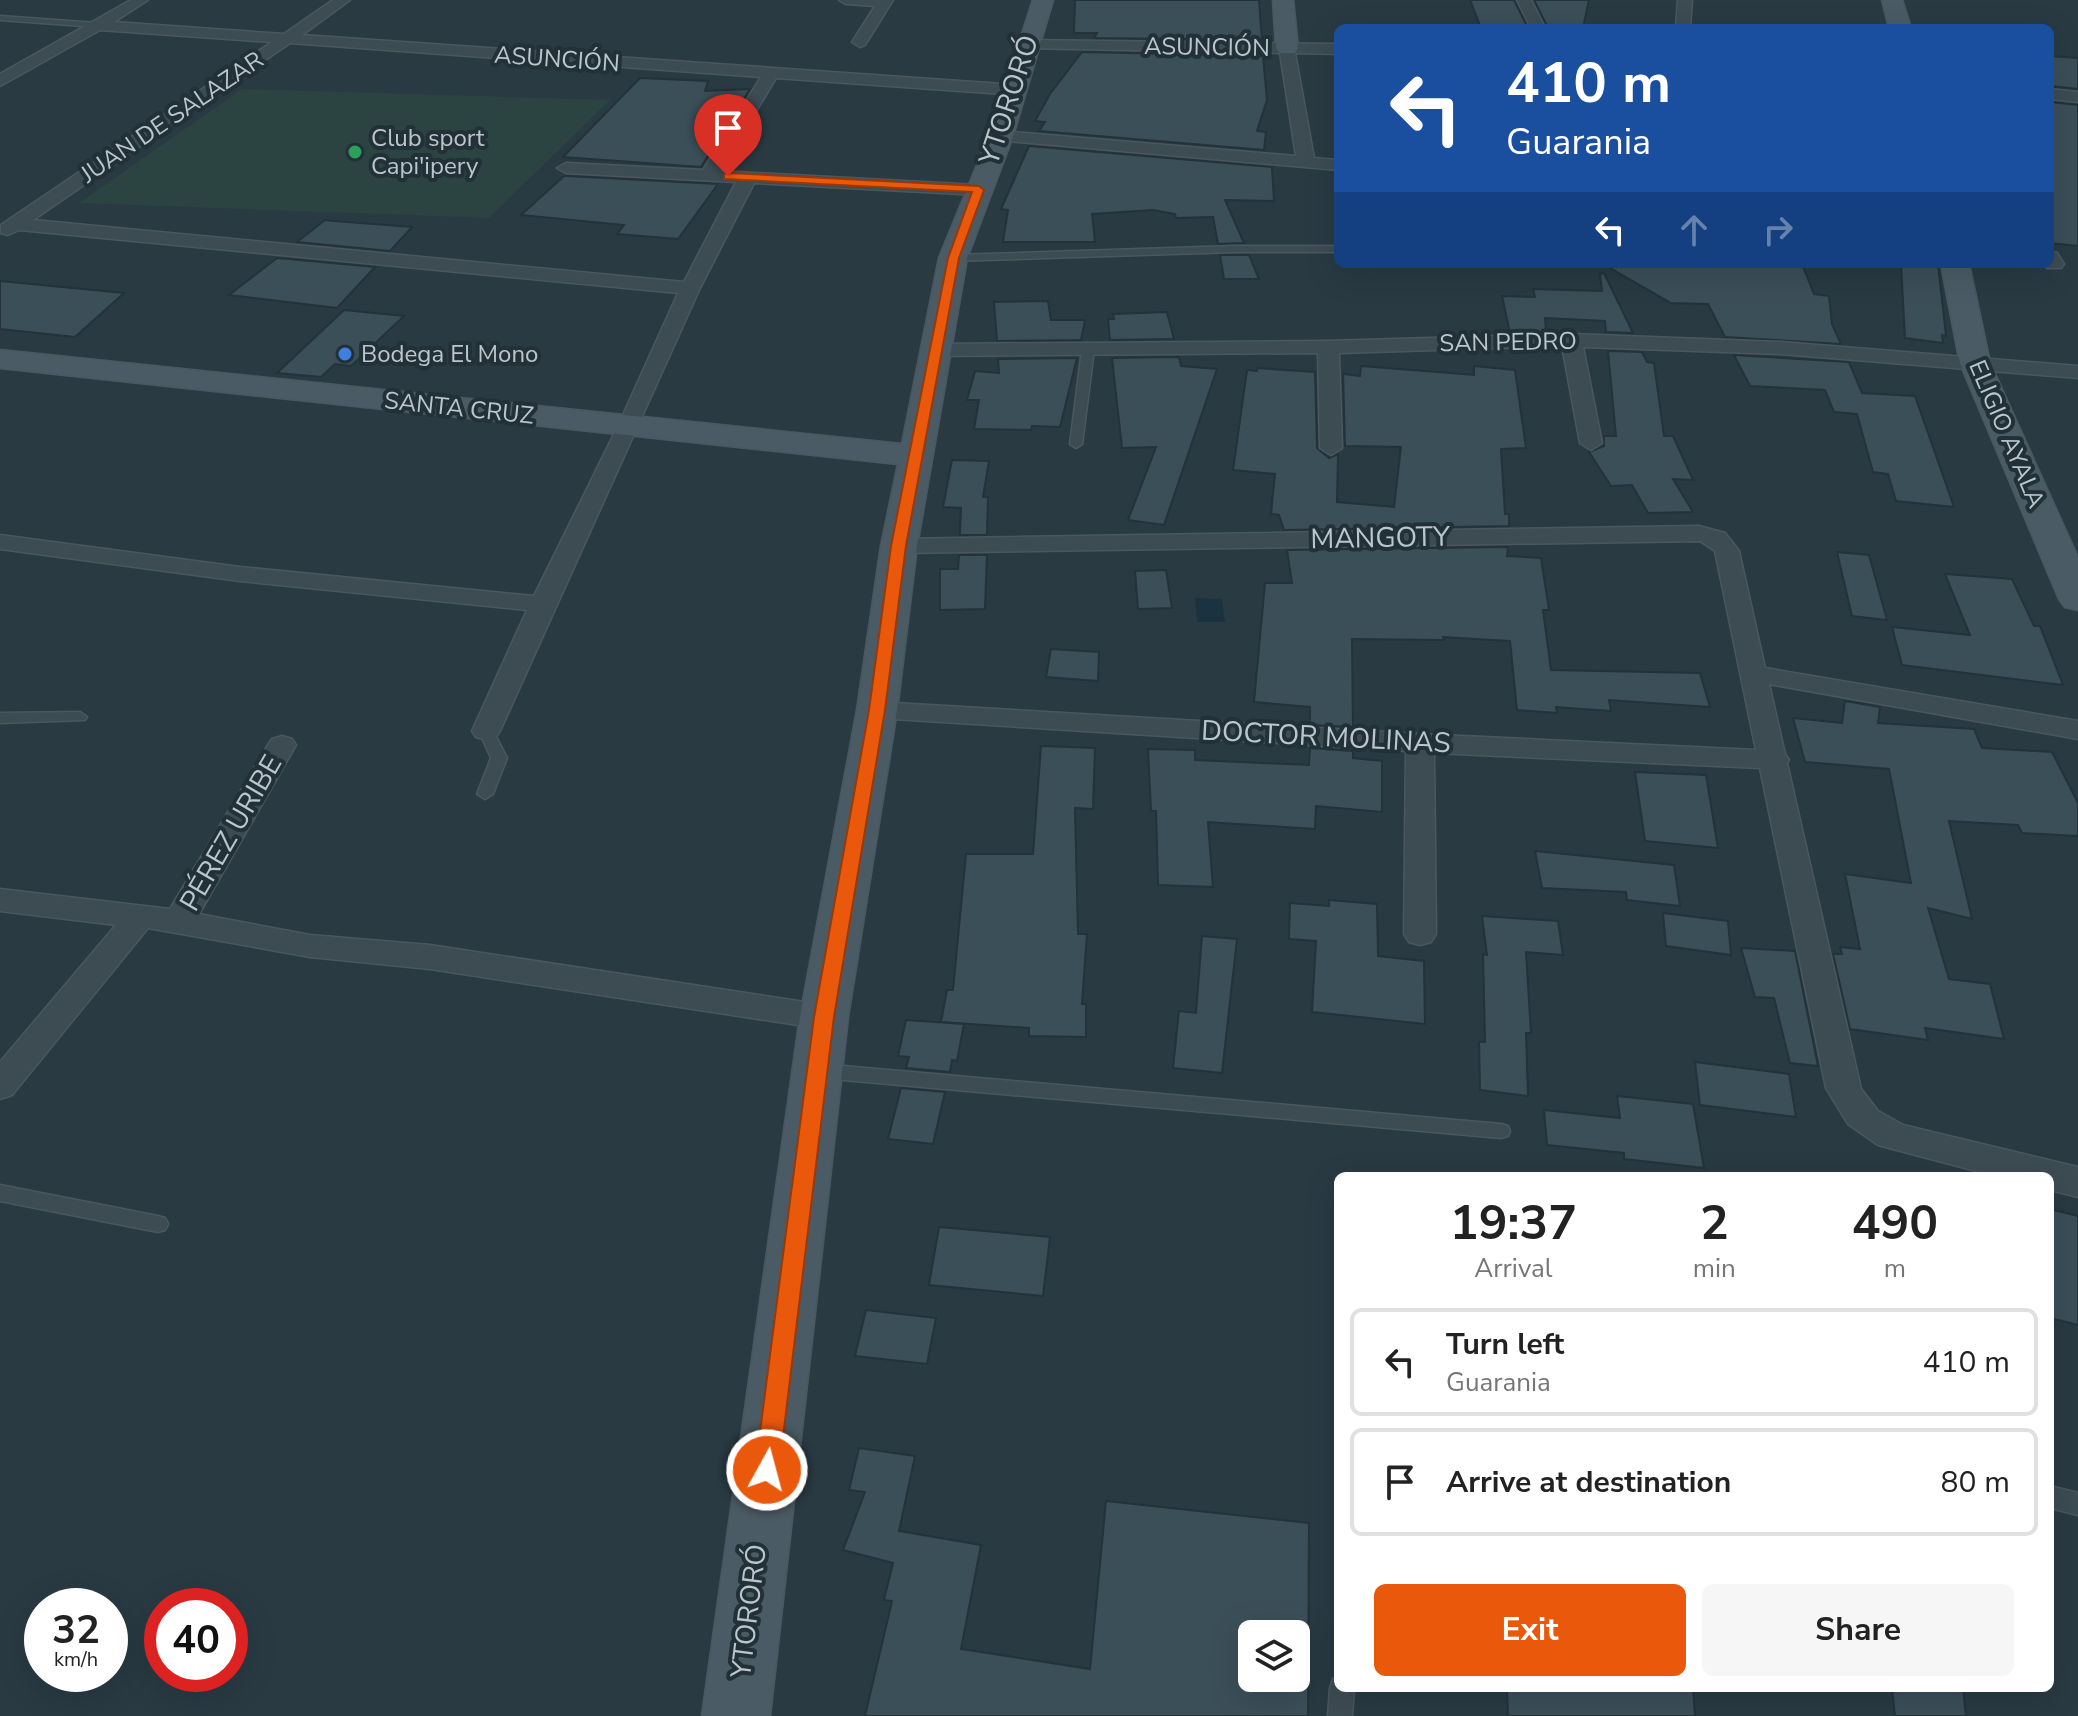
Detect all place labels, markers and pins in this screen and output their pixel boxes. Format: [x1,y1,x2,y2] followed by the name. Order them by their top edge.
[694,94,762,176] pin
[371,122,485,182] place label: Club sport Capi'ipery
[346,143,364,161] marker: Club sport Capi'ipery
[361,338,538,370] place label: Bodega El Mono
[336,345,354,363] marker: Bodega El Mono

